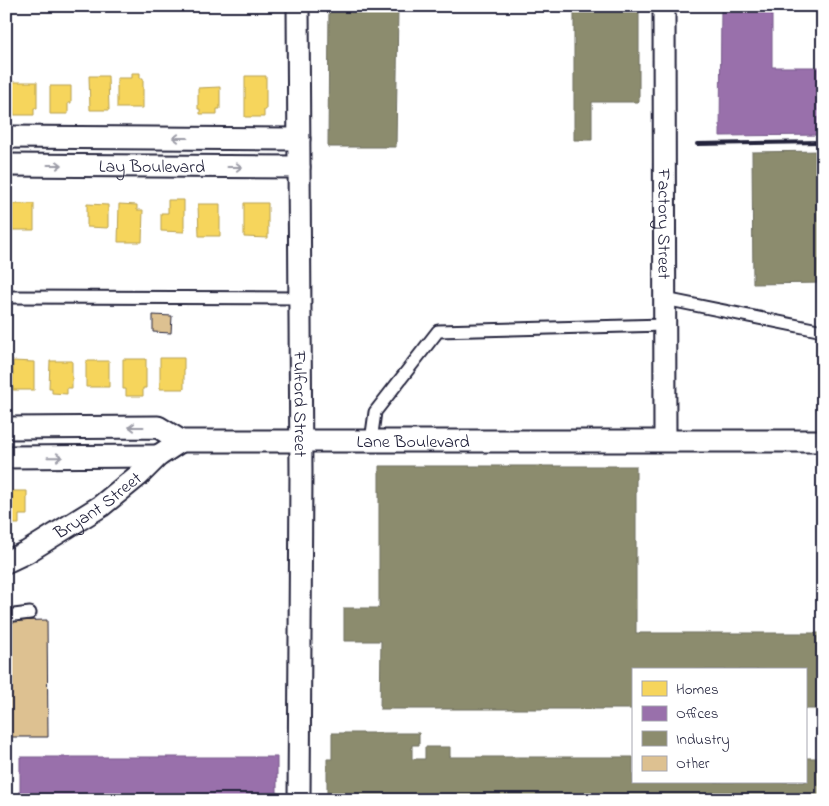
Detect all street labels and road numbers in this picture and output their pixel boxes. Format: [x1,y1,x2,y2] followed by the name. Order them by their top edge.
[99,155,205,181] street label: Lay Boulevard
[649,168,676,279] street label: Factory Street
[285,350,312,457] street label: Fulford Street
[357,430,470,456] street label: Lane Boulevard
[49,467,148,548] street label: Bryant Street

